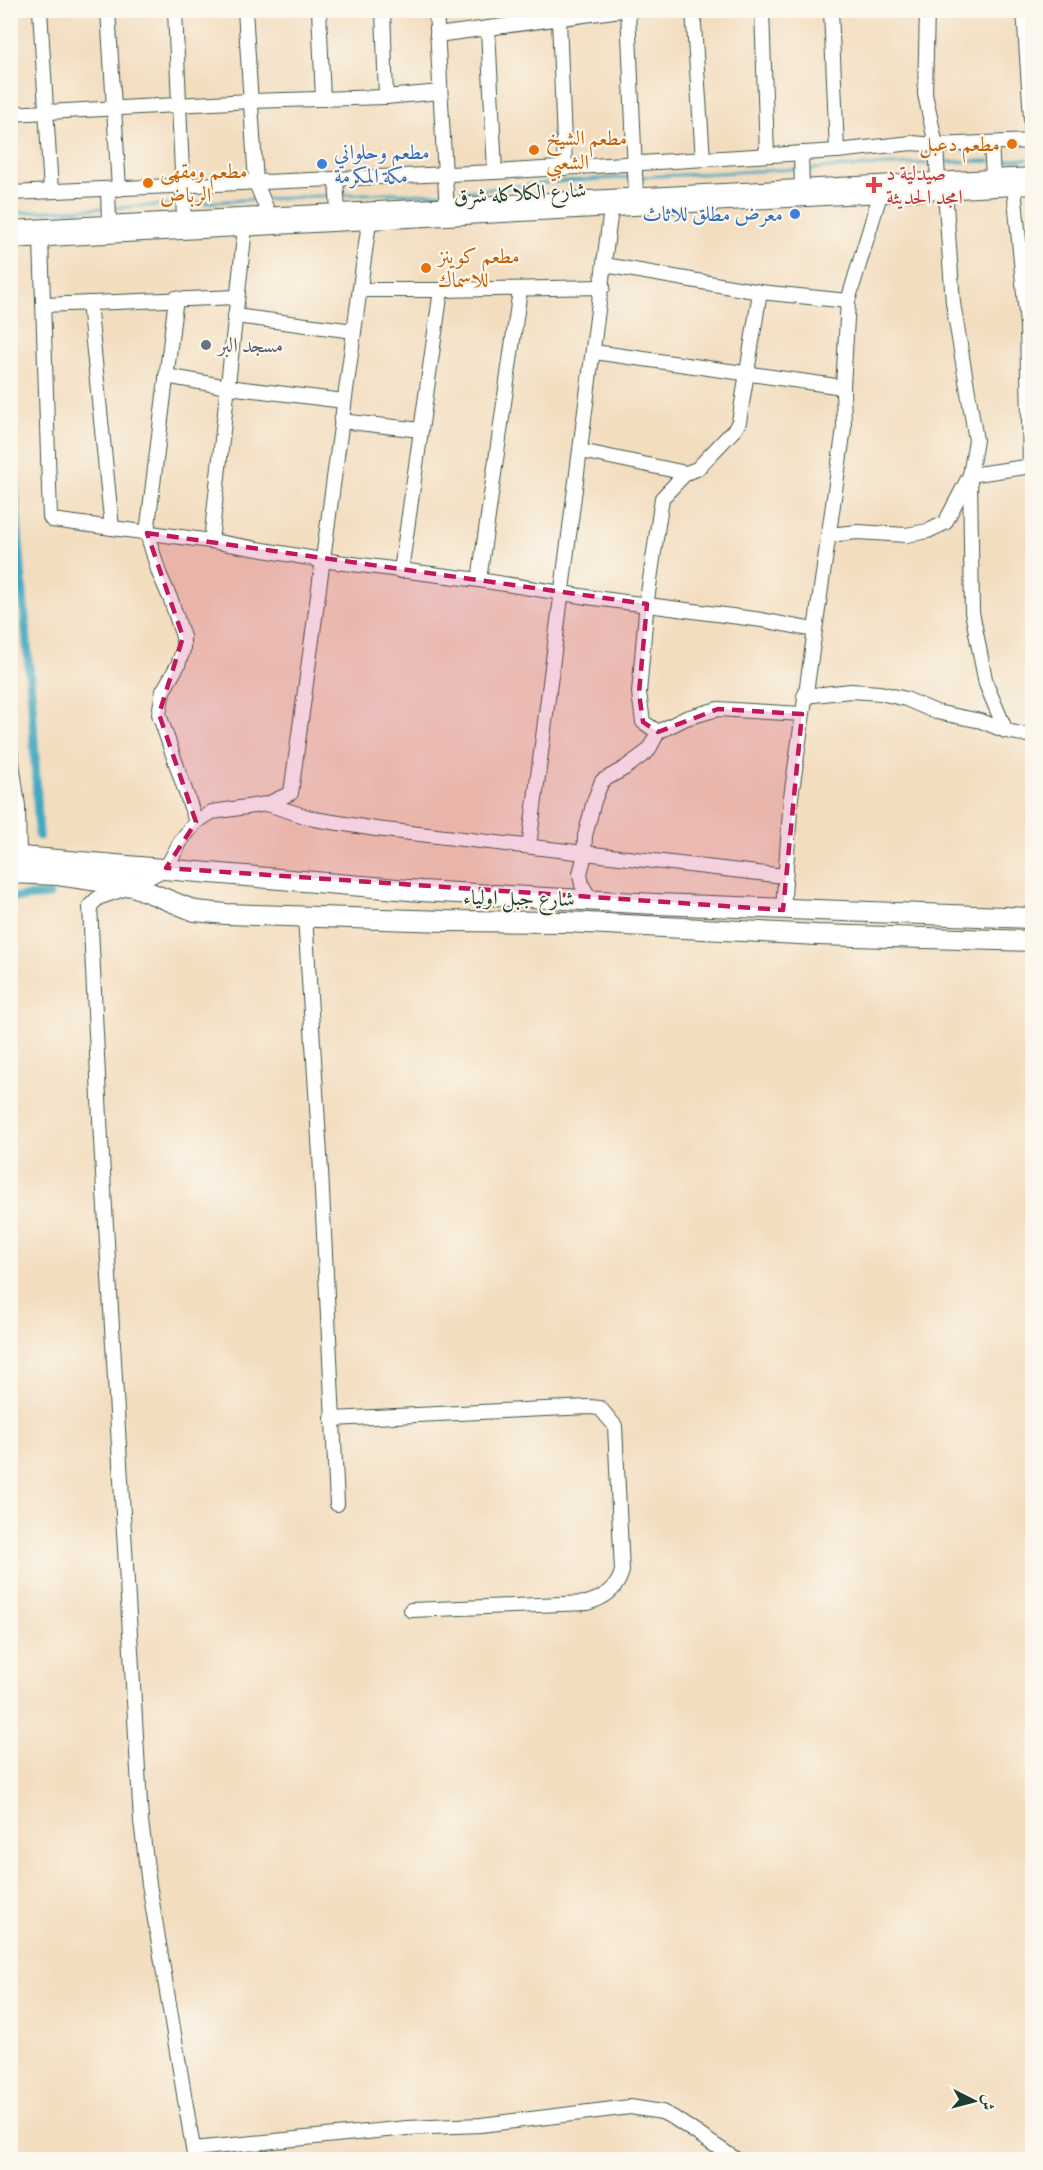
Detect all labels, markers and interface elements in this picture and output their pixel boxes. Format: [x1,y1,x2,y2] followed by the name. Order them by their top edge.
[546,124,627,182] place label: مطعم الشيخ الشعبي
[919,130,1000,164] place label: مطعم دعبل
[1005,137,1019,151] marker: مطعم دعبل
[334,138,430,190] place label: مطعم وحلواني مكة المكرمة
[527,143,541,157] marker: مطعم الشيخ الشعبي
[160,157,248,209] place label: مطعم ومقهى الرباض
[315,157,329,171] marker: مطعم وحلواني مكة المكرمة
[886,159,963,211] place label: صيدلية د امجد الحديثة
[141,176,155,190] marker: مطعم ومقهى الرباض
[453,176,587,214] street label: شارع الكلاكله شرق
[867,178,881,192] marker: صيدلية د امجد الحديثة
[642,200,783,228] place label: معرض مطلق للاثاث
[788,207,802,221] marker: معرض مطلق للاثاث
[436,242,520,294] place label: مطعم كوينز للاسماك
[419,261,433,275] marker: مطعم كوينز للاسماك
[216,331,283,359] place label: مسجد البر
[199,338,213,352] marker: مسجد البر
[463,883,575,917] street label: شارع جبل اولياء
[944,2071,1004,2131] north arrow
[976,2093,1000,2112] text: ش

